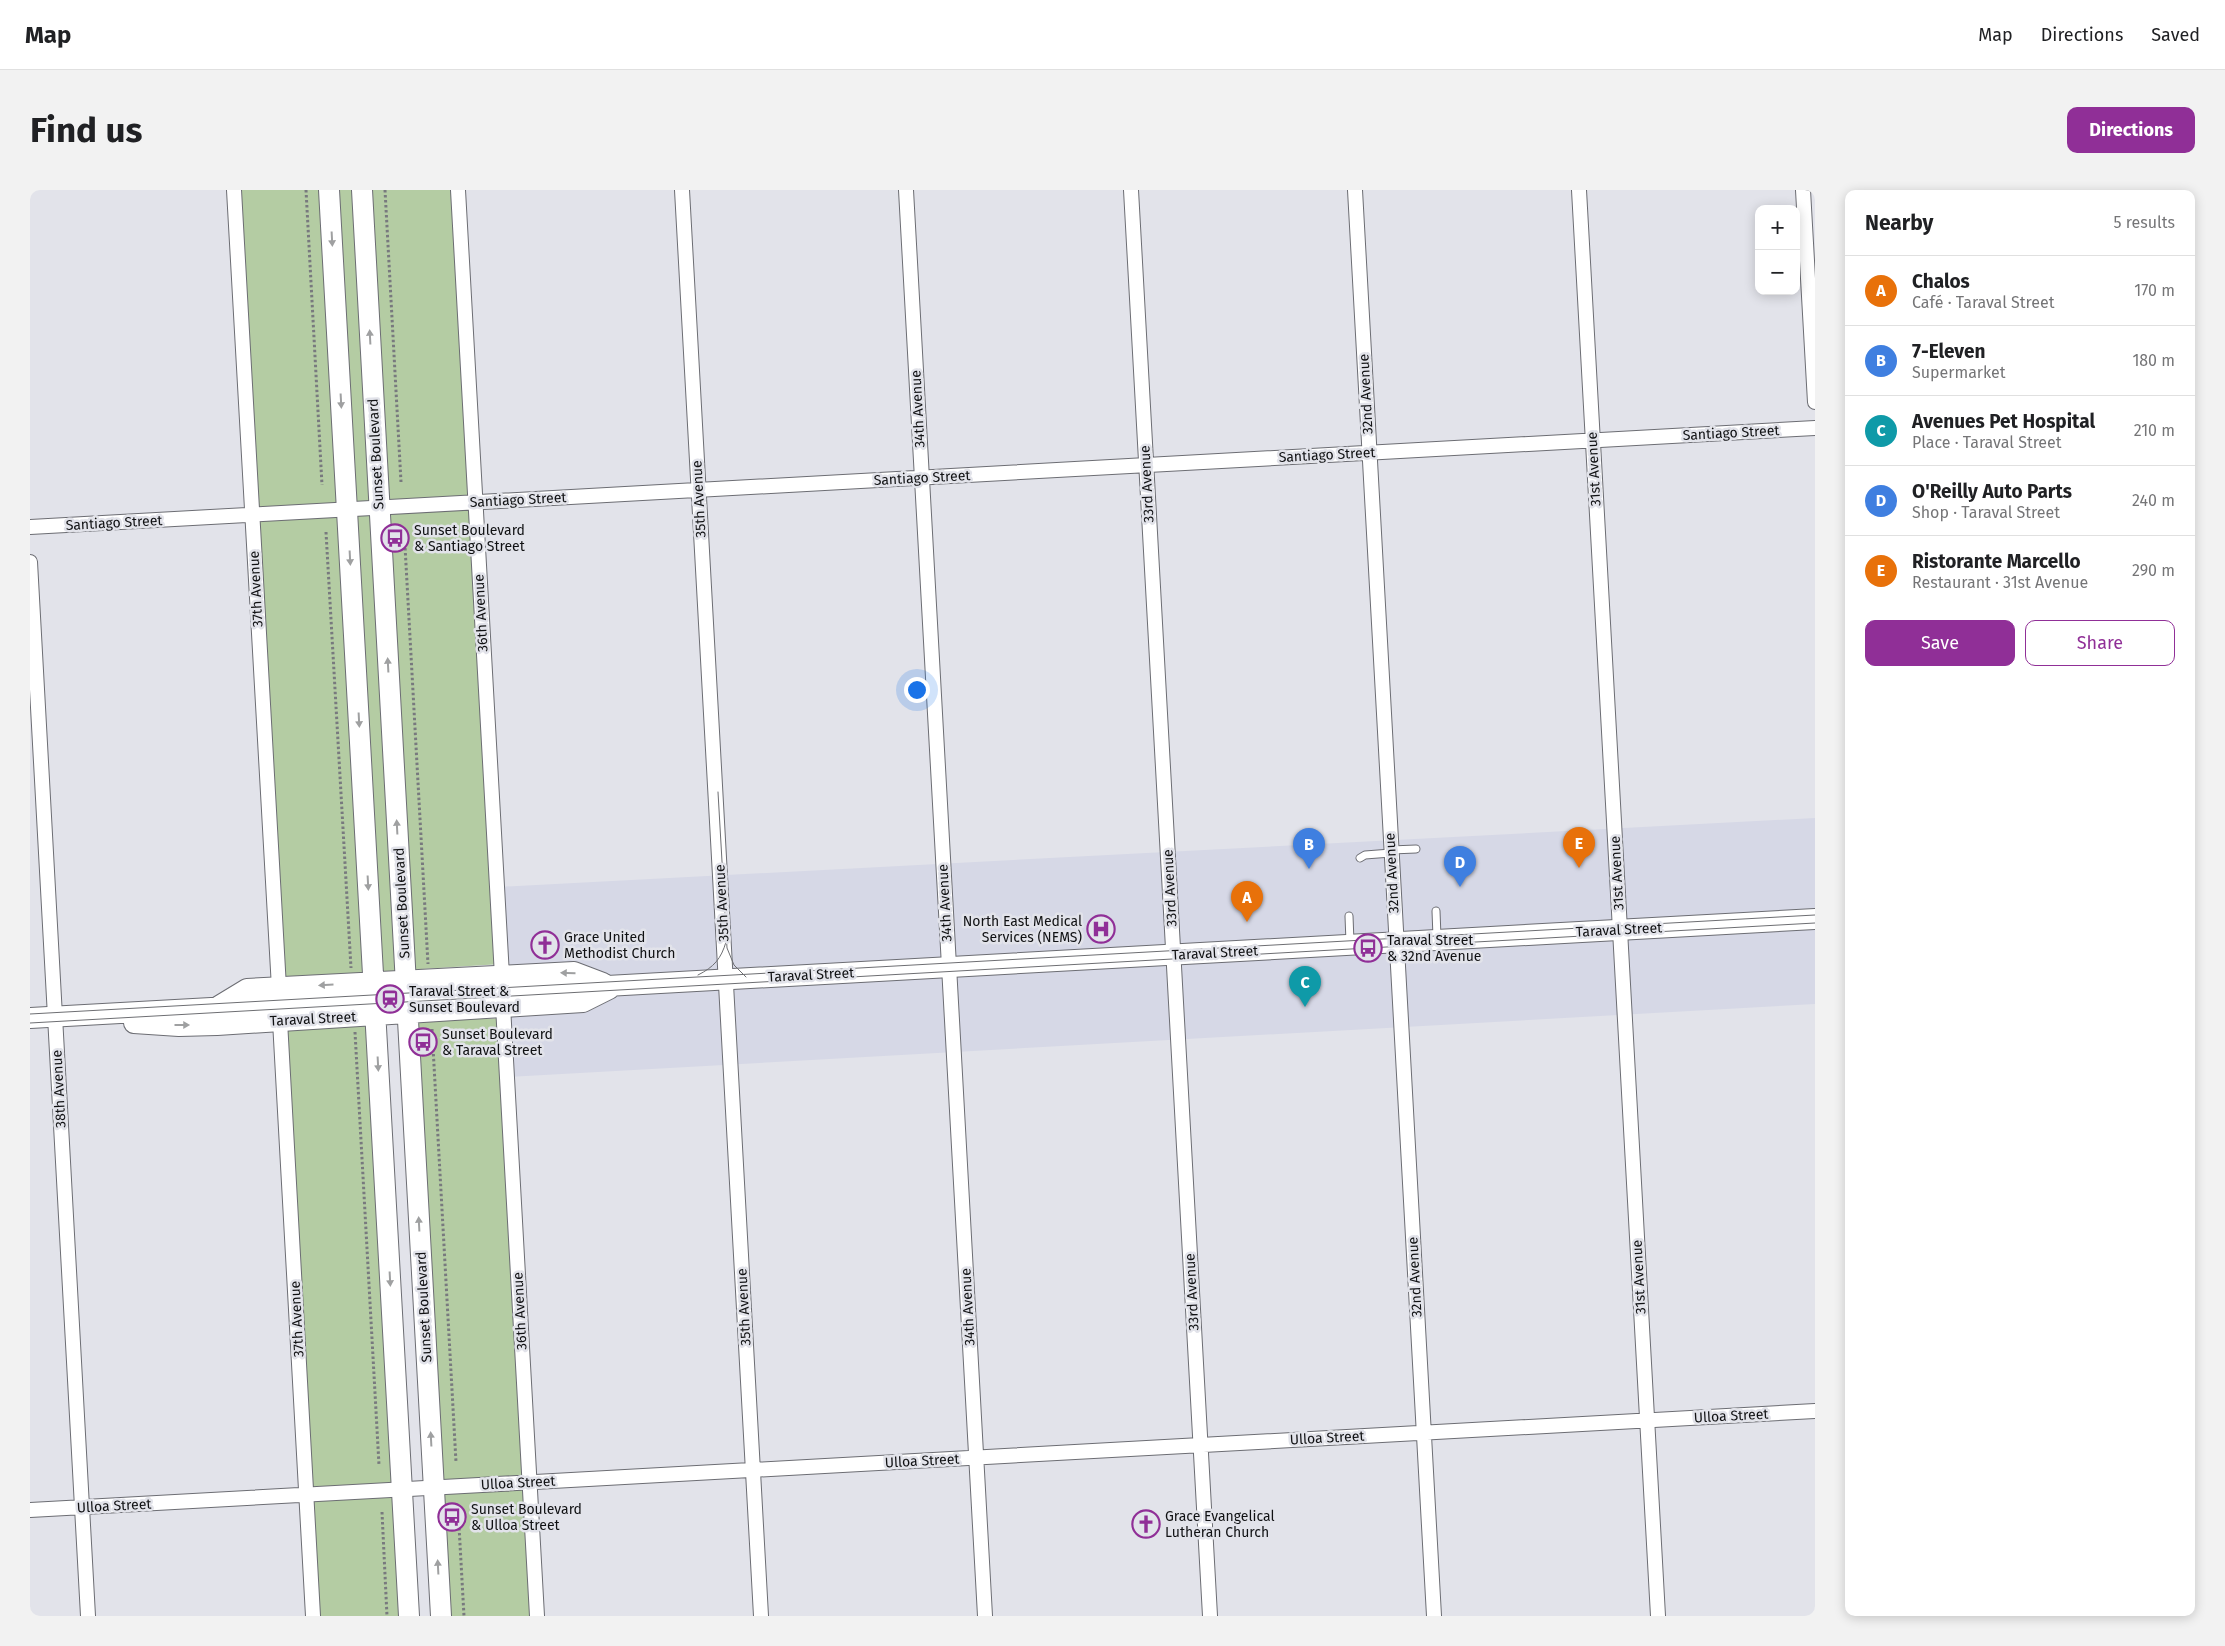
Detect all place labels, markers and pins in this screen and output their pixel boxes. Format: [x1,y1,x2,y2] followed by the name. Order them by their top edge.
[414,522,526,555] place label: Sunset Boulevard & Santiago Street
[380,523,410,553] bus stop icon: Sunset Boulevard & Santiago Street
[1563,827,1595,868] pin: E
[1293,828,1325,869] pin: B
[1444,846,1476,887] pin: D
[1231,881,1263,922] pin: A
[963,913,1082,946] place label: North East Medical Services (NEMS)
[1086,914,1116,944] hospital icon: North East Medical Services (NEMS)
[564,929,676,962] place label: Grace United Methodist Church
[530,930,560,960] church icon: Grace United Methodist Church
[1387,932,1481,965] place label: Taraval Street & 32nd Avenue
[1353,933,1383,963] bus stop icon: Taraval Street & 32nd Avenue
[1289,966,1321,1007] pin: C
[409,983,520,1016] place label: Taraval Street & Sunset Boulevard
[375,984,405,1014] station icon: Taraval Street & Sunset Boulevard
[442,1026,553,1059] place label: Sunset Boulevard & Taraval Street
[408,1027,438,1057] bus stop icon: Sunset Boulevard & Taraval Street
[471,1501,582,1534] place label: Sunset Boulevard & Ulloa Street
[437,1502,467,1532] bus stop icon: Sunset Boulevard & Ulloa Street
[1165,1508,1275,1541] place label: Grace Evangelical Lutheran Church
[1131,1509,1161,1539] church icon: Grace Evangelical Lutheran Church

